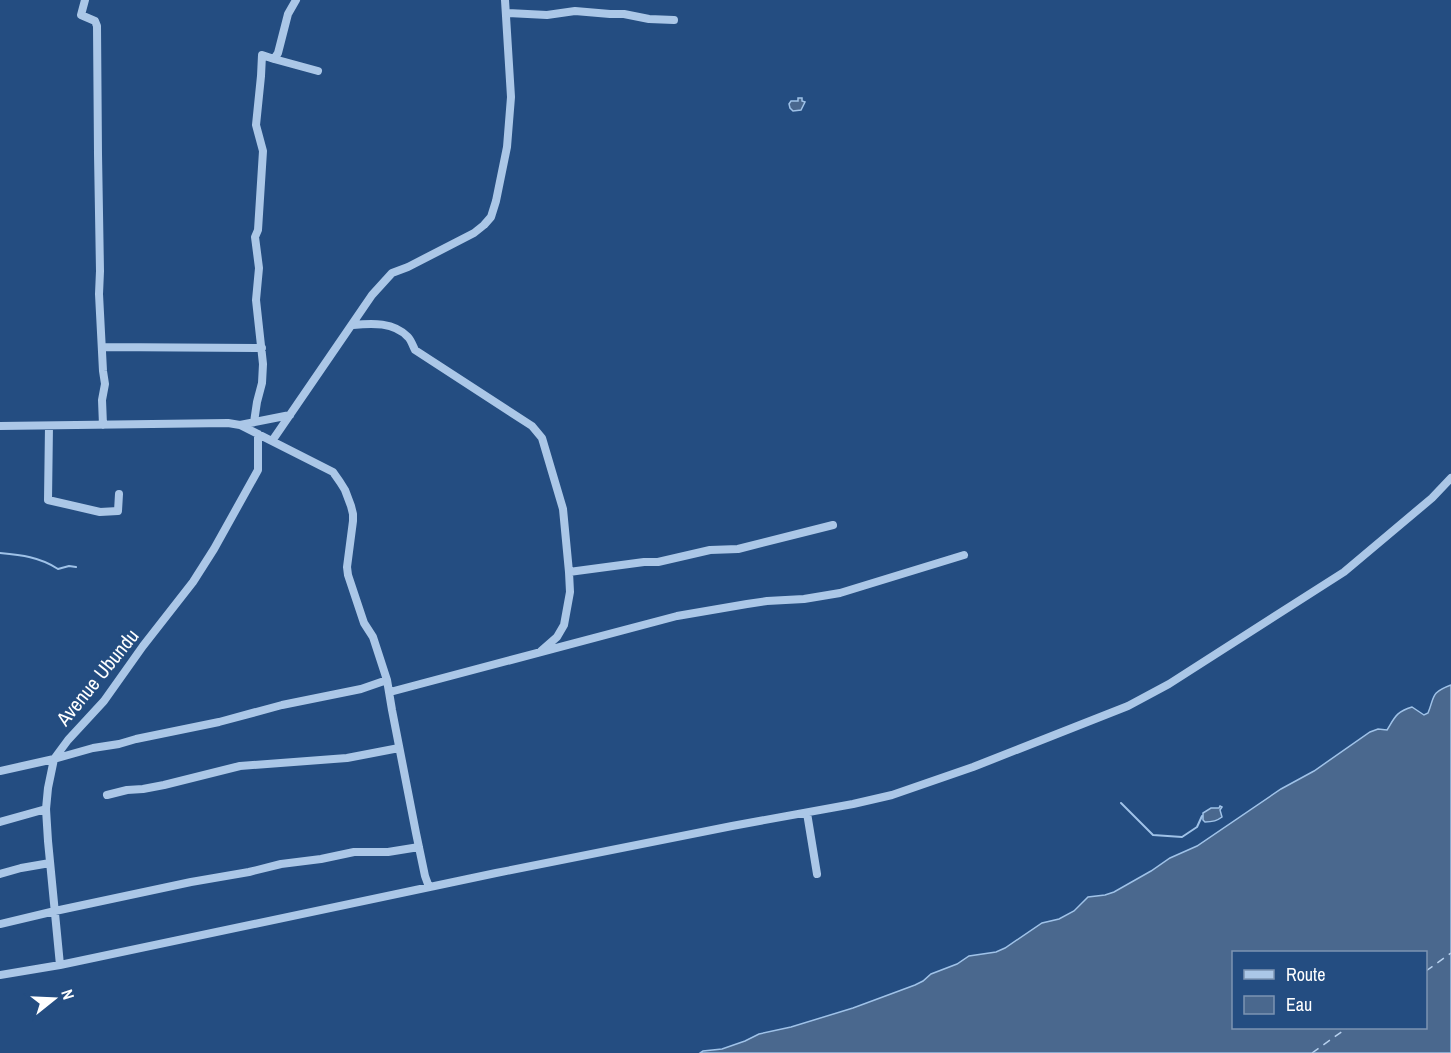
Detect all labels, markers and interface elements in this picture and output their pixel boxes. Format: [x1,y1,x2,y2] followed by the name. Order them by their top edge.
[49,623,144,732] street label: Avenue Ubundu
[1232,951,1427,1029] legend
[1286,962,1325,987] text: Route
[24,969,84,1029] north arrow
[56,986,80,1002] text: N
[1286,992,1312,1017] text: Eau

